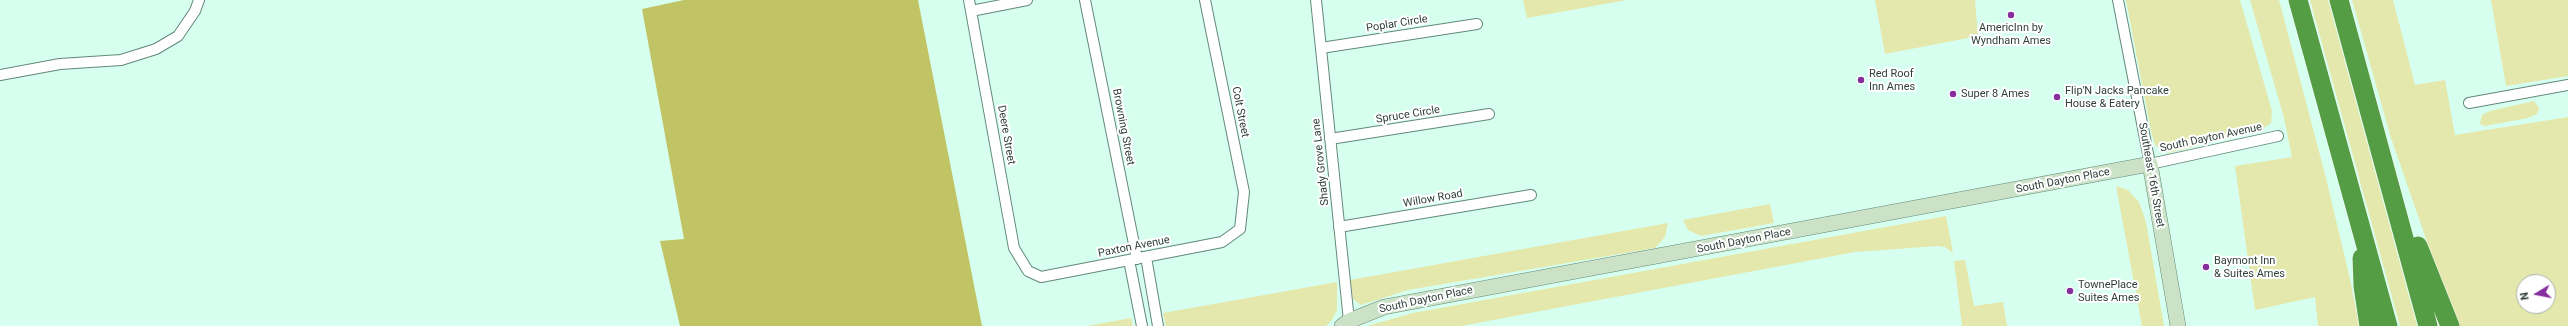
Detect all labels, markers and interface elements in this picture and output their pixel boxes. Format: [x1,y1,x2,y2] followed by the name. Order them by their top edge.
[2006,10,2016,20] marker: AmericInn by Wyndham Ames
[1365,13,1429,35] street label: Poplar Circle
[1971,21,2051,47] place label: AmericInn by Wyndham Ames
[1869,67,1915,93] place label: Red Roof Inn Ames
[1856,75,1866,85] marker: Red Roof Inn Ames
[2065,84,2169,110] place label: Flip'N Jacks Pancake House & Eatery
[1229,85,1251,139] street label: Colt Street
[1961,87,2029,101] place label: Super 8 Ames
[1109,88,1137,166] street label: Browning Street
[1948,89,1958,99] marker: Super 8 Ames
[2052,92,2062,102] marker: Flip'N Jacks Pancake House & Eatery
[1375,103,1441,127] street label: Spruce Circle
[994,104,1018,166] street label: Deere Street
[1310,118,1332,206] street label: Shady Grove Lane
[2159,121,2263,155] street label: South Dayton Avenue
[2135,122,2167,228] street label: Southeast 16th Street
[2015,165,2111,197] street label: South Dayton Place
[1402,187,1464,211] street label: Willow Road
[1696,225,1792,257] street label: South Dayton Place
[1097,234,1171,260] street label: Paxton Avenue
[2214,254,2285,280] place label: Baymont Inn & Suites Ames
[2201,262,2211,272] marker: Baymont Inn & Suites Ames
[2516,274,2556,314] north arrow
[2078,278,2139,304] place label: TownePlace Suites Ames
[1378,284,1474,316] street label: South Dayton Place
[2065,286,2075,296] marker: TownePlace Suites Ames
[2518,291,2532,301] text: N

